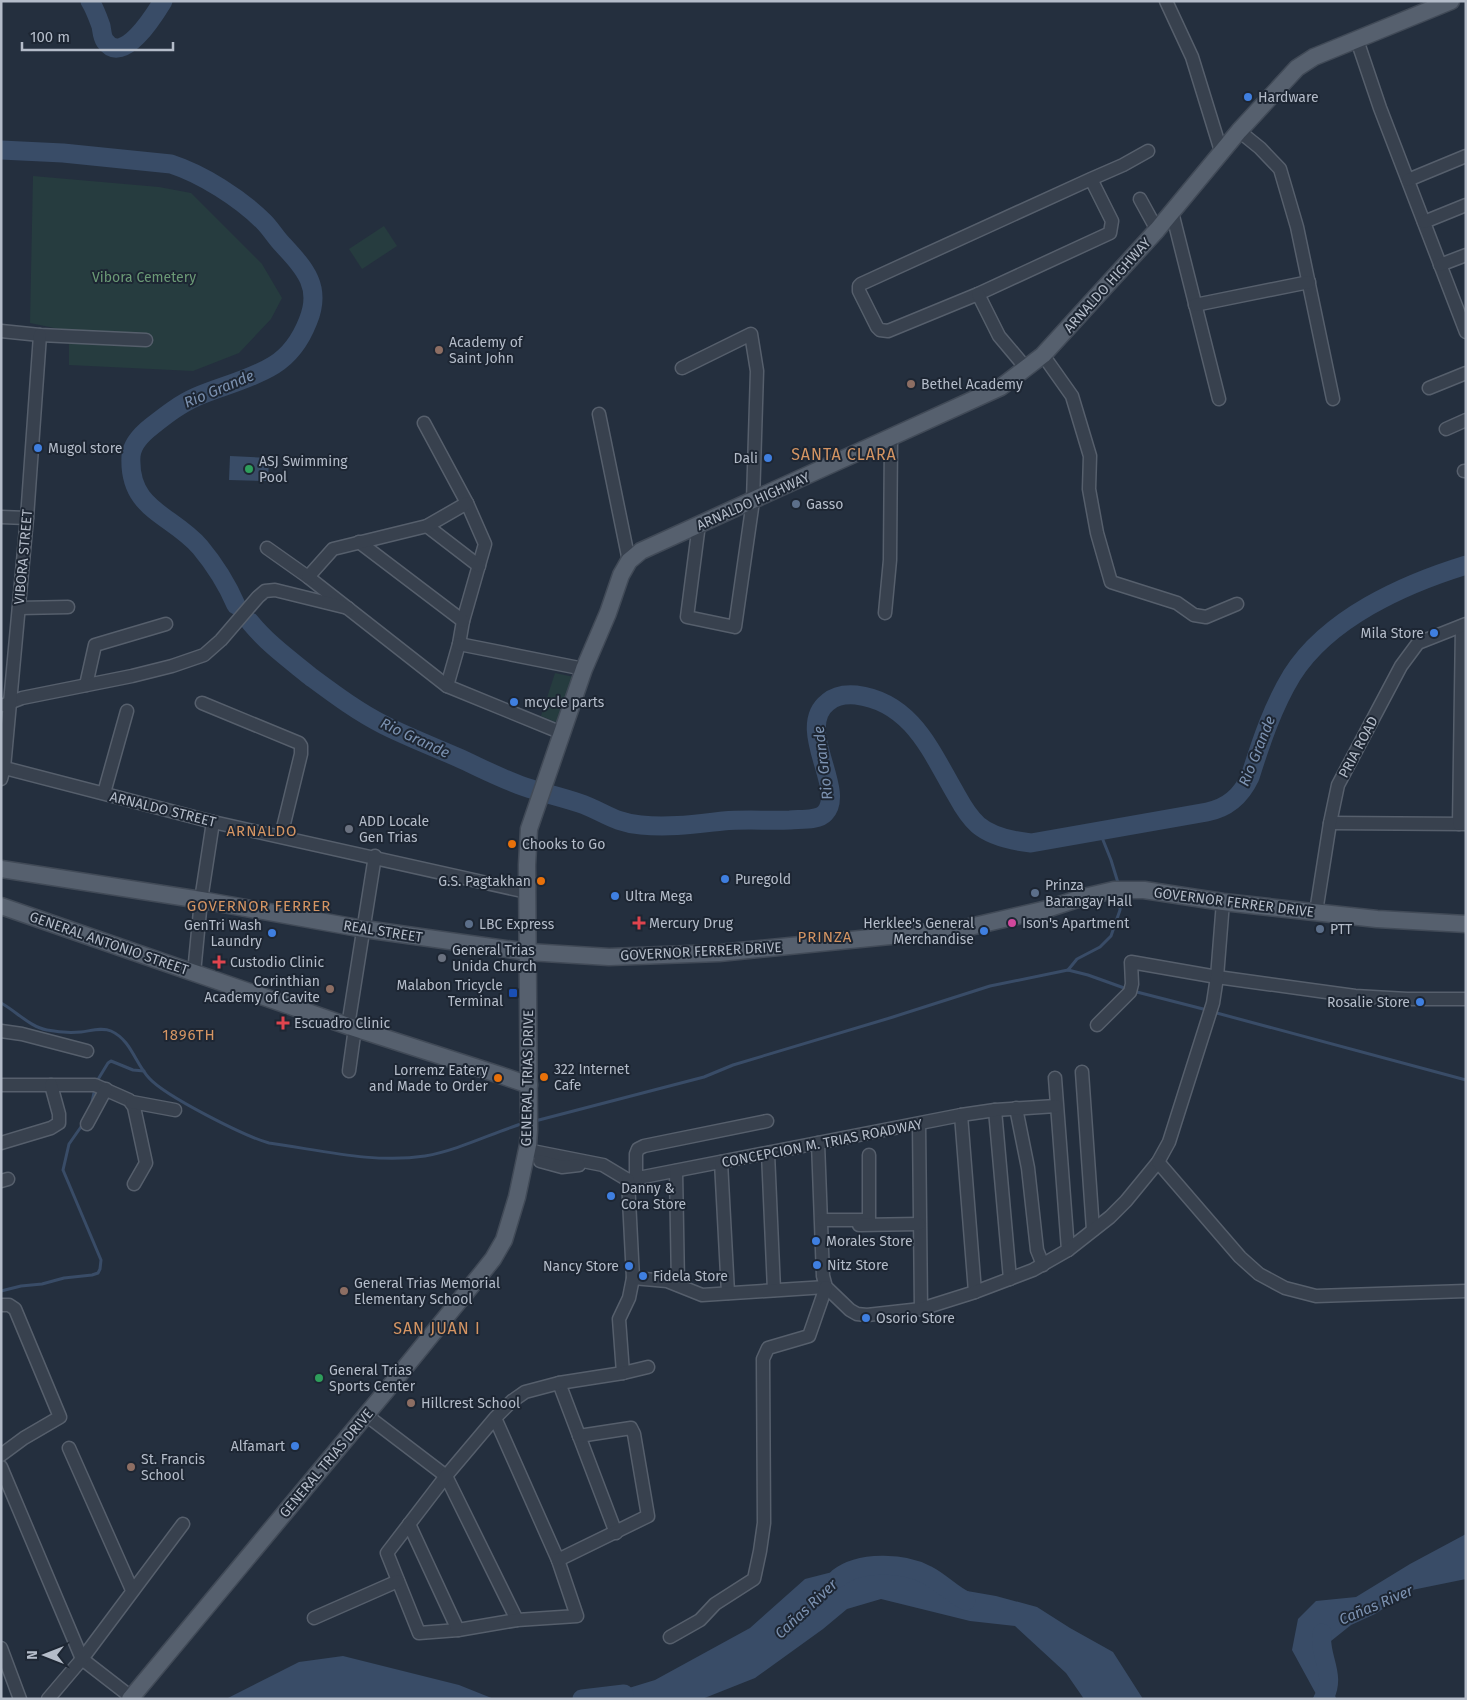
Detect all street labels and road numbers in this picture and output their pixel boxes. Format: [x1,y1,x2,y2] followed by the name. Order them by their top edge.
[1060,234,1155,336] street label: ARNALDO HIGHWAY
[694,469,813,534] street label: ARNALDO HIGHWAY
[11,508,36,605] street label: VIBORA STREET
[1335,713,1382,781] street label: PRIA ROAD
[108,788,218,831] street label: ARNALDO STREET
[1153,884,1315,921] street label: GOVERNOR FERRER DRIVE
[27,908,191,979] street label: GENERAL ANTONIO STREET
[342,917,424,946] street label: REAL STREET
[620,939,782,964] street label: GOVERNOR FERRER DRIVE
[518,1010,537,1146] street label: GENERAL TRIAS DRIVE
[720,1116,924,1171] street label: CONCEPCION M. TRIAS ROADWAY
[276,1406,377,1521] street label: GENERAL TRIAS DRIVE

